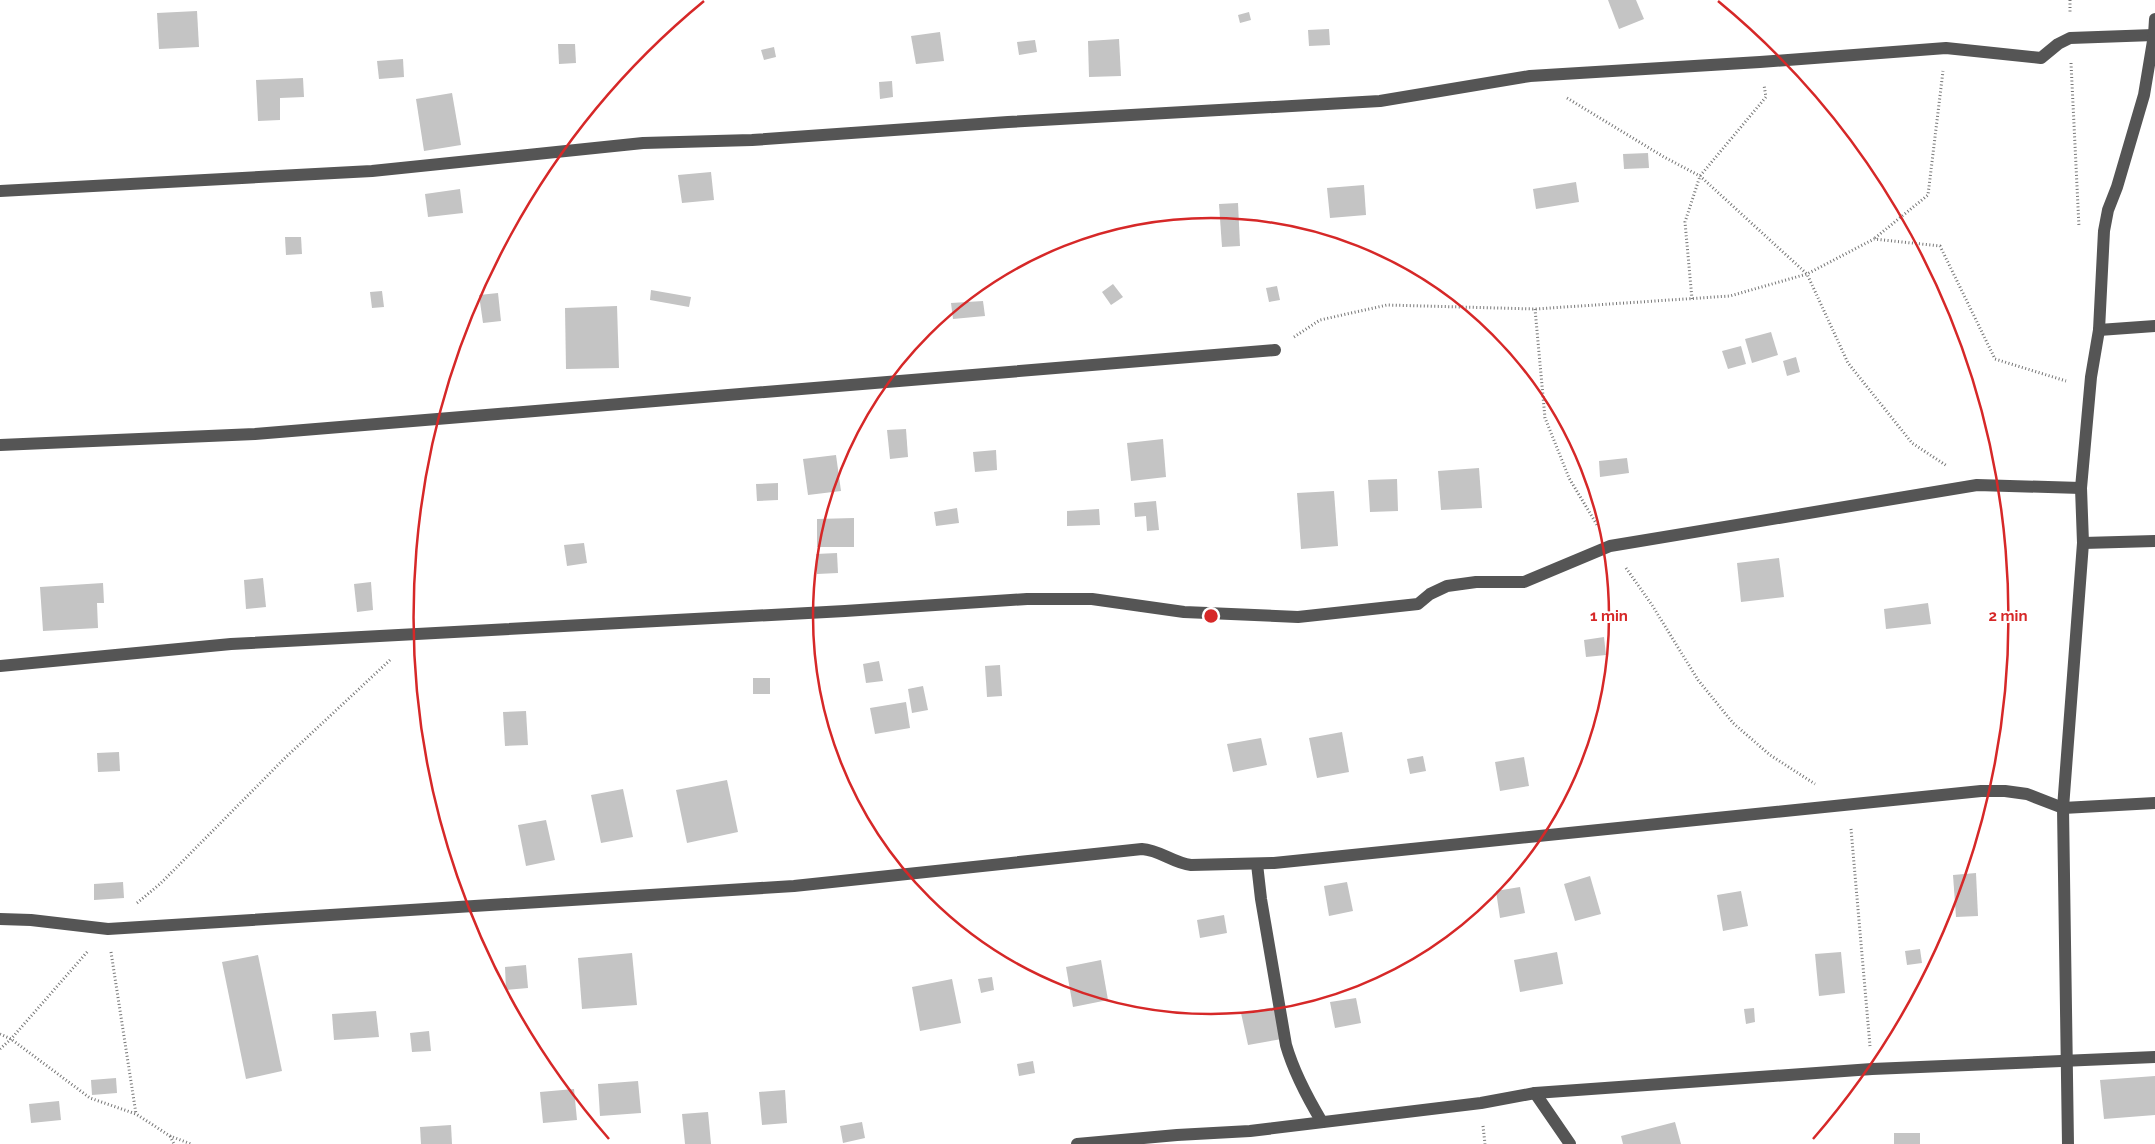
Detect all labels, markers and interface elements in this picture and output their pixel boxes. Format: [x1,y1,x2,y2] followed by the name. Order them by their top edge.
[1202,607,1220,625] centre of rings
[1590,607,1628,625] text: 1 min
[1989,607,2027,625] text: 2 min

